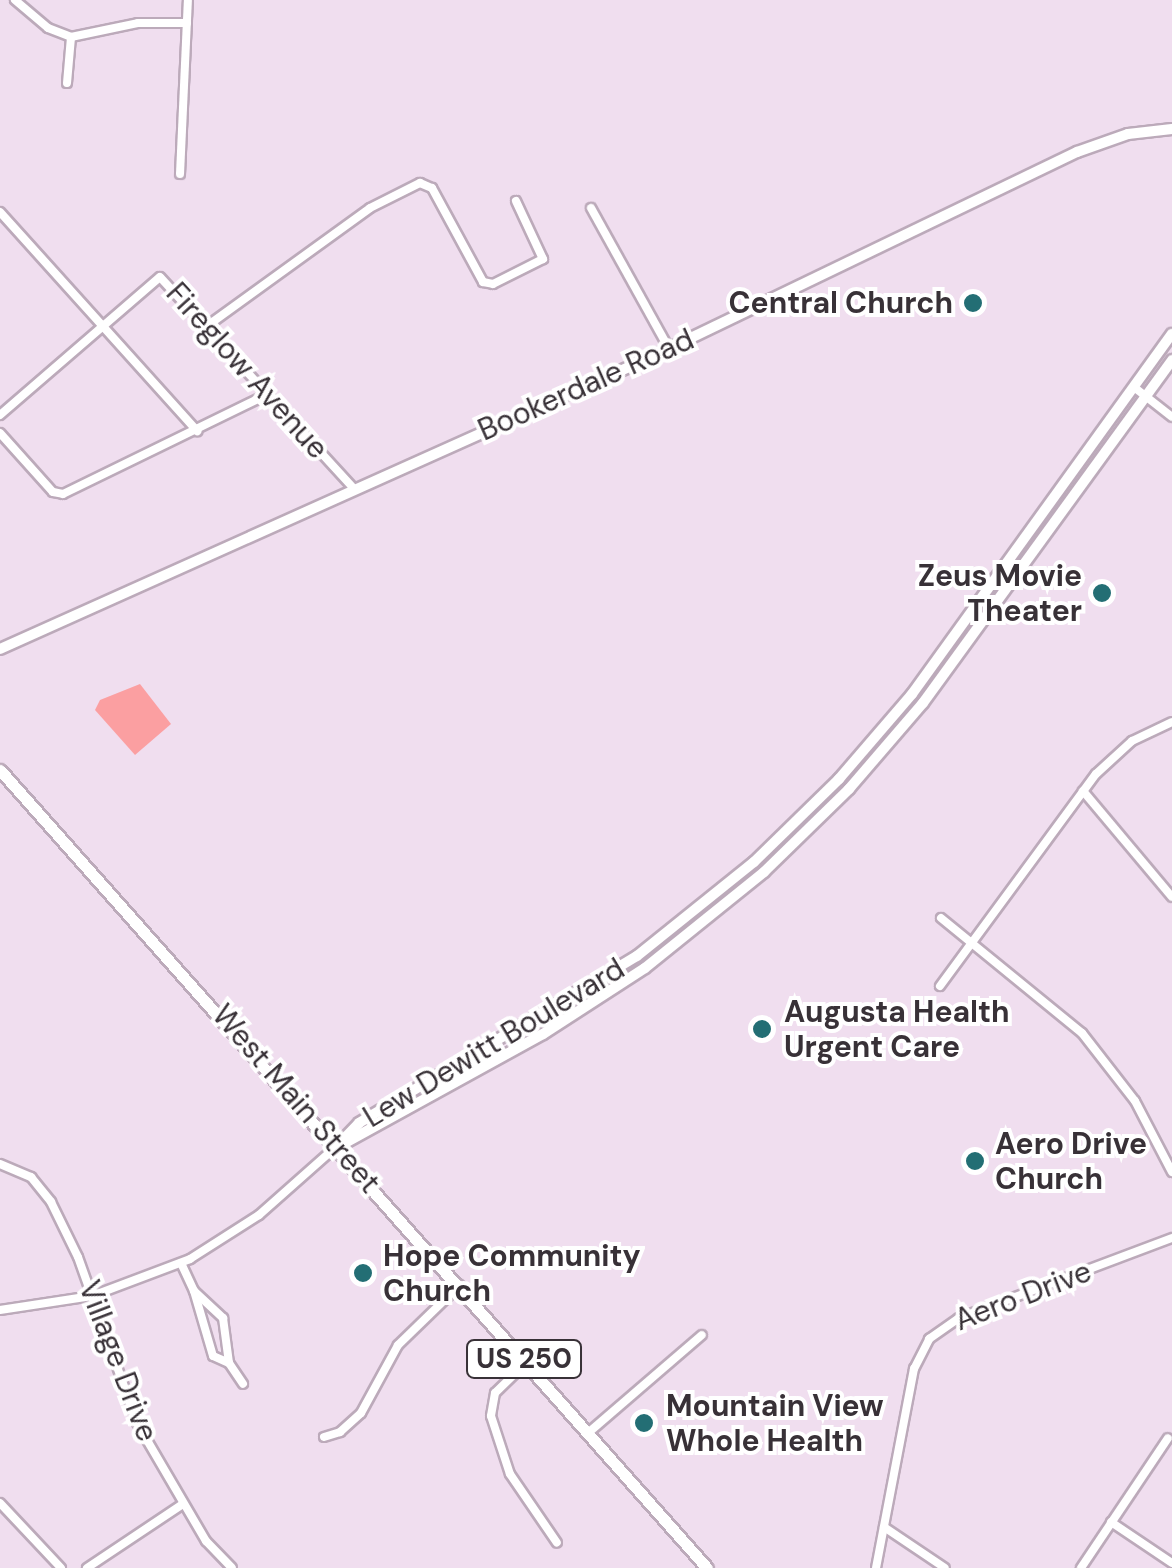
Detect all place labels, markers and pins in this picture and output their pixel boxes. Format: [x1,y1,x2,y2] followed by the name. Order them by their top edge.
[728,285,953,321] place label: Central Church
[962,292,984,314] marker: Central Church
[918,558,1082,628] place label: Zeus Movie Theater
[1091,582,1113,604] marker: Zeus Movie Theater
[784,994,1010,1064] place label: Augusta Health Urgent Care
[749,1016,775,1042] marker: Augusta Health Urgent Care
[995,1126,1147,1196] place label: Aero Drive Church
[964,1150,986,1172] marker: Aero Drive Church
[383,1238,641,1308] place label: Hope Community Church
[352,1262,374,1284] marker: Hope Community Church
[666,1388,884,1458] place label: Mountain View Whole Health
[631,1410,657,1436] marker: Mountain View Whole Health

